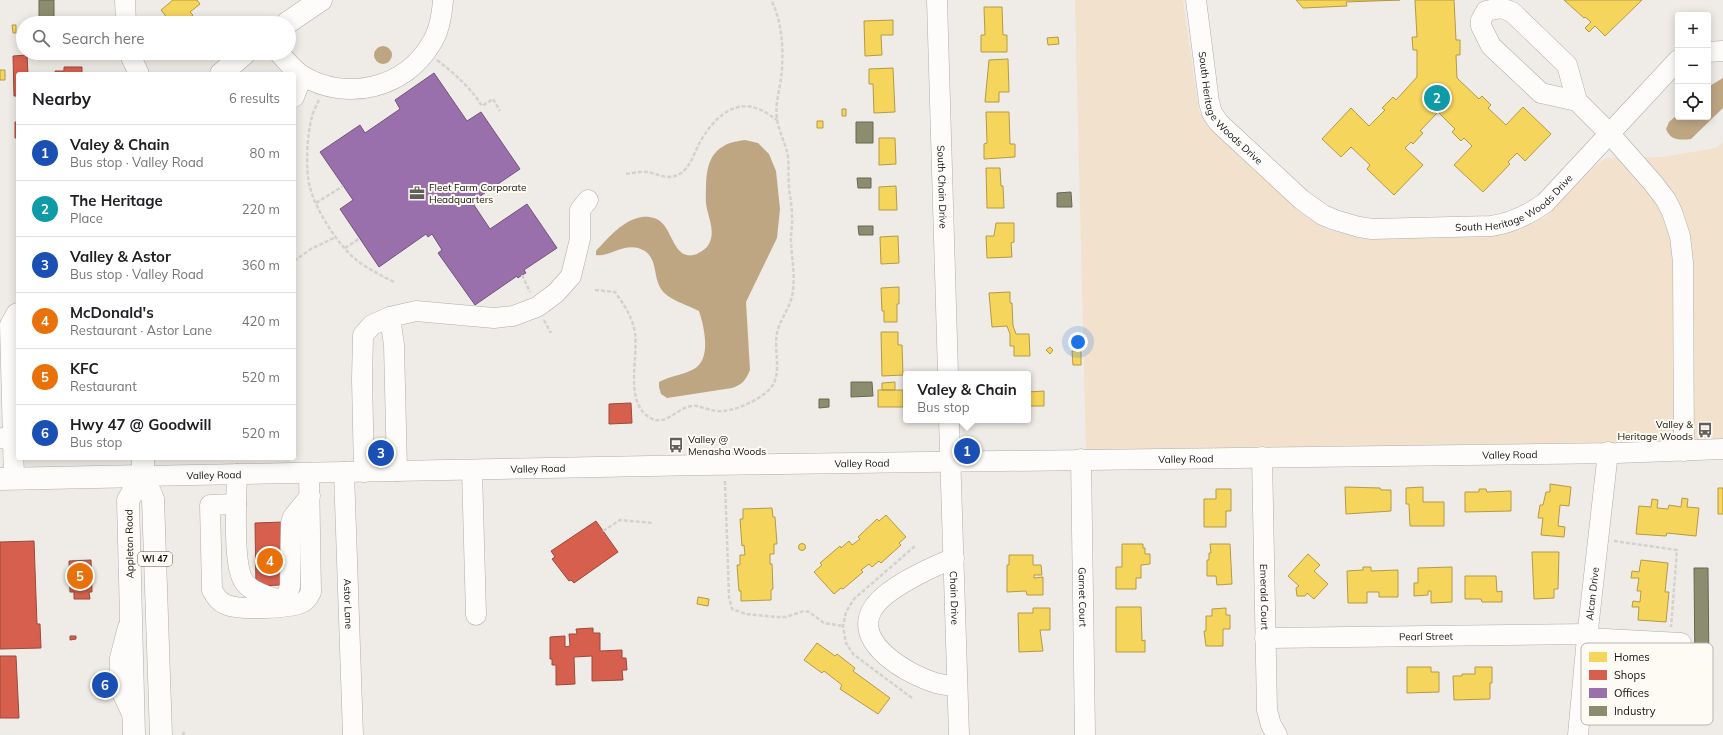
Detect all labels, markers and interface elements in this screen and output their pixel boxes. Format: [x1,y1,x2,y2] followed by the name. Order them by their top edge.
[1675,12,1711,120] map controls
[1675,12,1711,48] button: +
[16,16,296,60] search box
[30,27,52,49] icon: search
[62,29,144,48] text: Search here
[1675,48,1711,84] button: −
[1196,51,1265,167] street label: South Heritage Woods Drive
[1424,83,1450,113] pin: 2
[1675,84,1711,120] button: locate
[32,88,91,109] text: Nearby
[229,90,280,106] text: 6 results
[70,135,170,154] text: Valey & Chain
[41,145,49,161] text: 1
[250,145,280,161] text: 80 m
[934,145,950,229] street label: South Chain Drive
[70,154,204,170] text: Bus stop · Valley Road
[1455,172,1575,234] street label: South Heritage Woods Drive
[429,181,526,206] place label: Fleet Farm Corporate Headquarters
[408,184,426,202] office icon: Fleet Farm Corporate Headquarters
[70,191,163,210] text: The Heritage
[41,201,49,217] text: 2
[242,201,280,217] text: 220 m
[70,210,103,226] text: Place
[70,247,171,266] text: Valley & Astor
[41,257,49,273] text: 3
[242,257,280,273] text: 360 m
[70,266,204,282] text: Bus stop · Valley Road
[70,303,154,322] text: McDonald's
[41,313,49,329] text: 4
[242,313,280,329] text: 420 m
[70,322,212,338] text: Restaurant · Astor Lane
[1068,332,1088,352] your location
[70,359,99,378] text: KFC
[41,369,49,385] text: 5
[242,369,280,385] text: 520 m
[903,371,1031,423] popup
[70,378,137,394] text: Restaurant
[917,380,1017,399] text: Valey & Chain
[917,399,970,415] text: Bus stop
[70,415,211,434] text: Hwy 47 @ Goodwill
[1617,418,1693,443] place label: Valley & Heritage Woods
[1696,421,1714,439] bus stop icon: Valley & Heritage Woods
[41,425,49,441] text: 6
[242,425,280,441] text: 520 m
[688,433,766,458] place label: Valley @ Menasha Woods
[70,434,122,450] text: Bus stop
[667,436,685,454] bus stop icon: Valley @ Menasha Woods
[954,436,980,466] pin: 1
[368,438,394,468] pin: 3
[1482,448,1537,462] street label: Valley Road
[1158,452,1213,466] street label: Valley Road
[834,457,889,470] street label: Valley Road
[510,462,566,476] street label: Valley Road
[186,468,242,482] street label: Valley Road
[122,509,137,579] street label: Appleton Road
[257,546,283,576] pin: 4
[138,552,172,566] road number: WI 47
[67,561,93,591] pin: 5
[1257,564,1271,631] street label: Emerald Court
[1583,566,1602,621] street label: Alcan Drive
[1076,567,1089,627] street label: Garnet Court
[947,571,961,625] street label: Chain Drive
[341,579,355,629] street label: Astor Lane
[1399,630,1454,643] street label: Pearl Street
[1581,643,1713,725] legend
[1614,650,1650,664] text: Homes
[1614,668,1646,682] text: Shops
[92,670,118,700] pin: 6
[1614,686,1649,700] text: Offices
[1614,704,1656,718] text: Industry

